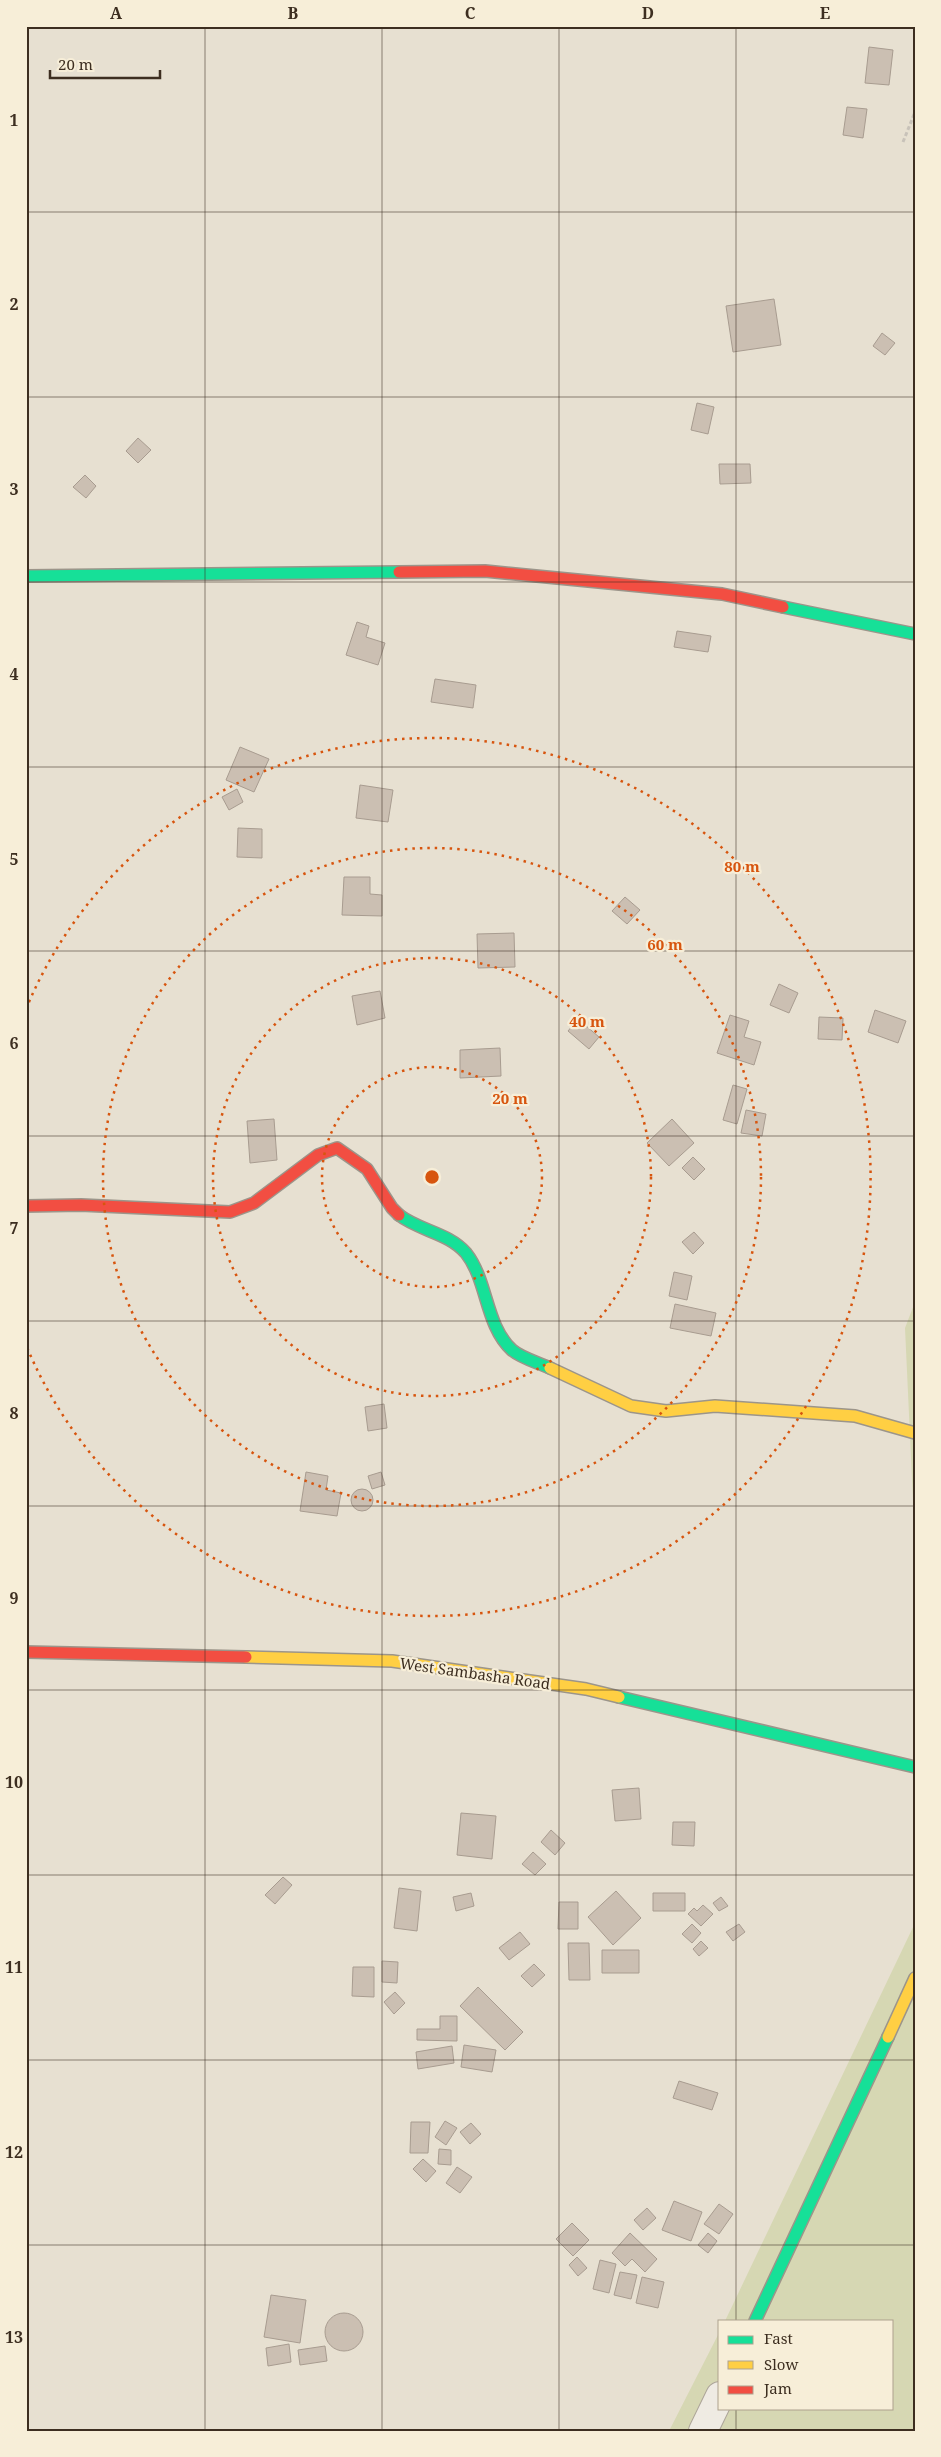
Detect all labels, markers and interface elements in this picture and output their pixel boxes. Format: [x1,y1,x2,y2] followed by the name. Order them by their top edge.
[110,2,123,24] text: A
[288,2,299,24] text: B
[465,2,476,24] text: C
[642,2,654,24] text: D
[820,2,830,24] text: E
[50,48,160,80] scale bar
[58,54,93,74] text: 20 m
[9,109,19,131] text: 1
[9,293,19,315] text: 2
[9,478,19,500] text: 3
[9,663,19,685] text: 4
[9,848,19,870] text: 5
[724,856,760,876] text: 80 m
[647,934,683,954] text: 60 m
[569,1011,605,1031] text: 40 m
[9,1032,19,1054] text: 6
[492,1088,528,1108] text: 20 m
[423,1168,441,1186] centre of rings
[9,1217,19,1239] text: 7
[9,1402,19,1424] text: 8
[9,1587,19,1609] text: 9
[398,1653,552,1693] street label: West Sambasha Road
[5,1771,23,1793] text: 10
[5,1956,23,1978] text: 11
[5,2141,23,2163] text: 12
[718,2320,894,2410] legend
[5,2326,23,2348] text: 13
[764,2328,793,2348] text: Fast
[764,2354,798,2374] text: Slow
[763,2378,792,2398] text: Jam

